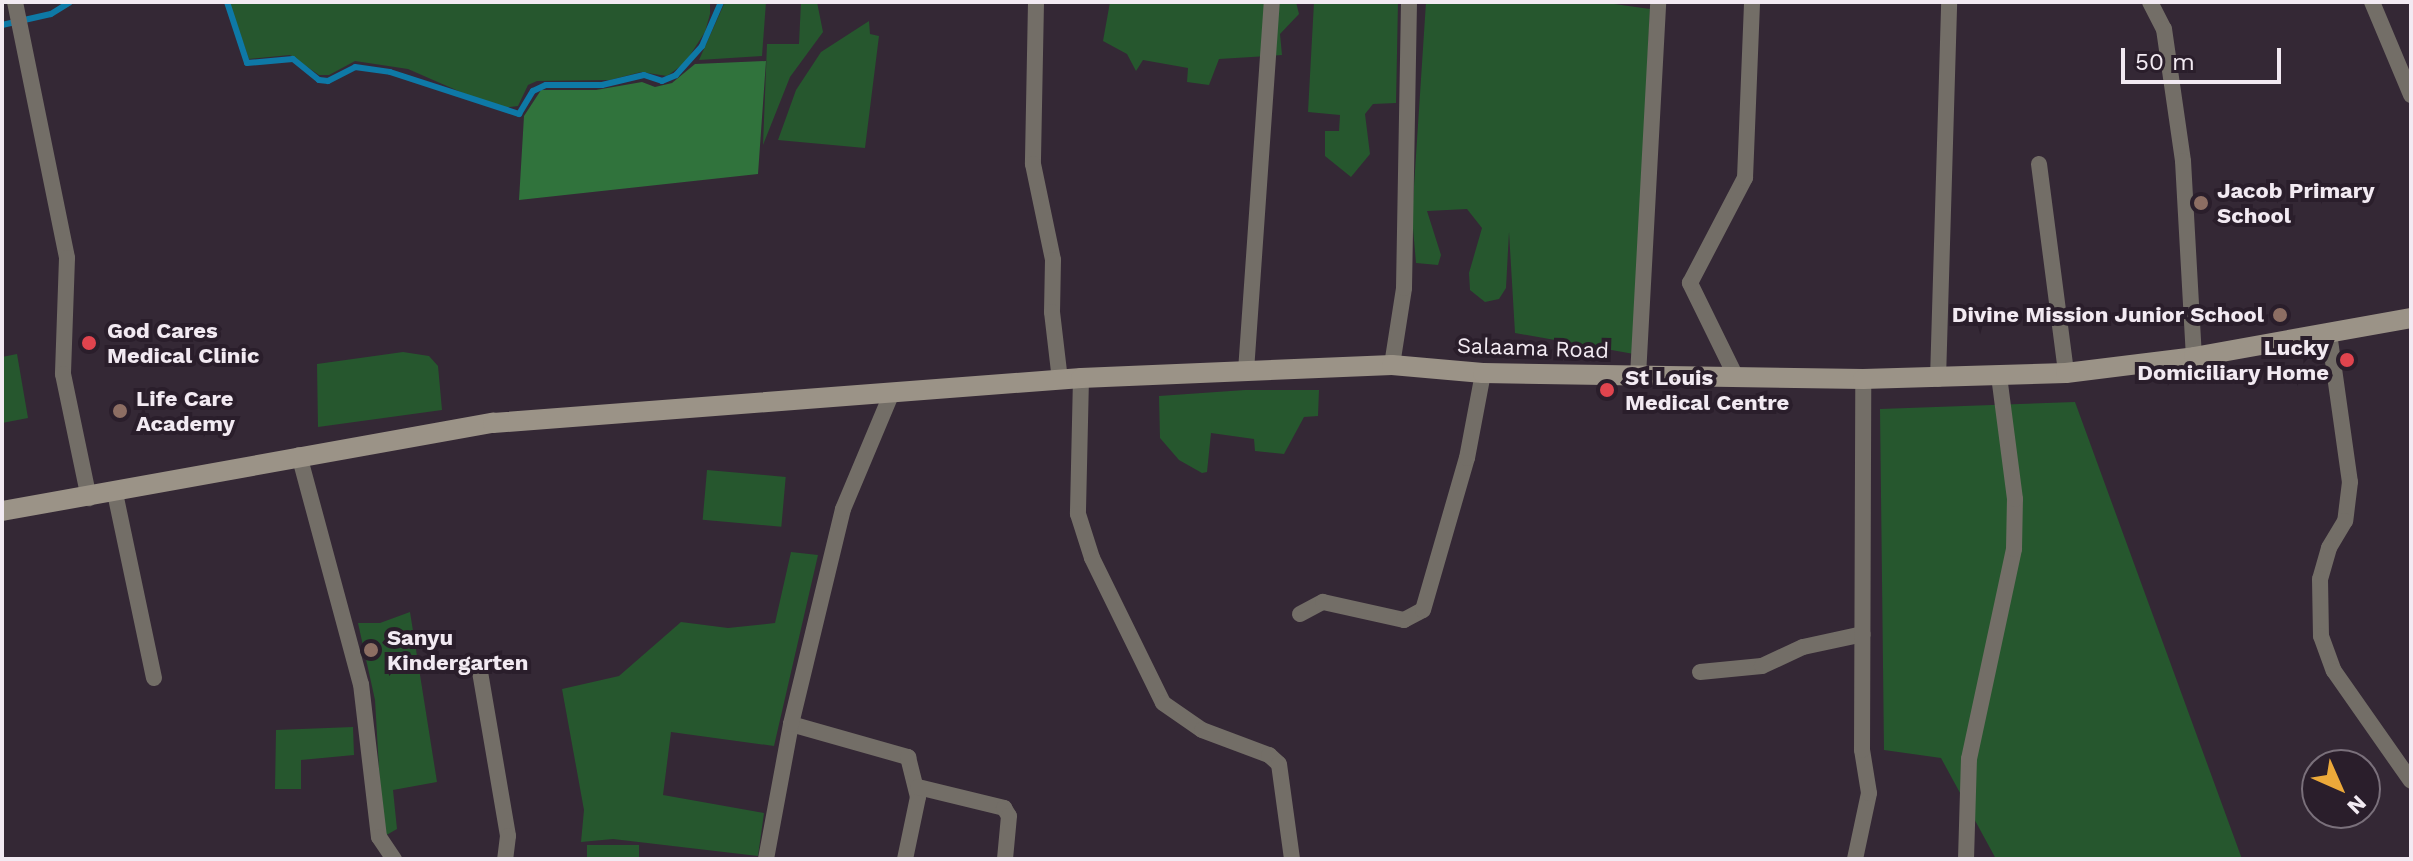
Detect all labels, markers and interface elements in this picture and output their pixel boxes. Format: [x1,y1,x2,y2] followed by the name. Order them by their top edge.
[2125,32,2285,82] scale bar
[2135,48,2195,76] text: 50 m
[2217,177,2375,228] place label: Jacob Primary School
[2192,194,2210,212] marker: Jacob Primary School
[1951,302,2264,328] place label: Divine Mission Junior School
[2271,306,2289,324] marker: Divine Mission Junior School
[107,317,260,368] place label: God Cares Medical Clinic
[78,332,100,354] marker: God Cares Medical Clinic
[1456,332,1610,364] street label: Salaama Road
[2137,334,2329,386] place label: Lucky Domiciliary Home
[2336,349,2358,371] marker: Lucky Domiciliary Home
[1625,364,1790,416] place label: St Louis Medical Centre
[1596,379,1618,401] marker: St Louis Medical Centre
[136,385,235,436] place label: Life Care Academy
[111,402,129,420] marker: Life Care Academy
[387,624,528,676] place label: Sanyu Kindergarten
[362,641,380,659] marker: Sanyu Kindergarten
[2301,749,2381,829] north arrow
[2342,790,2372,820] text: N

